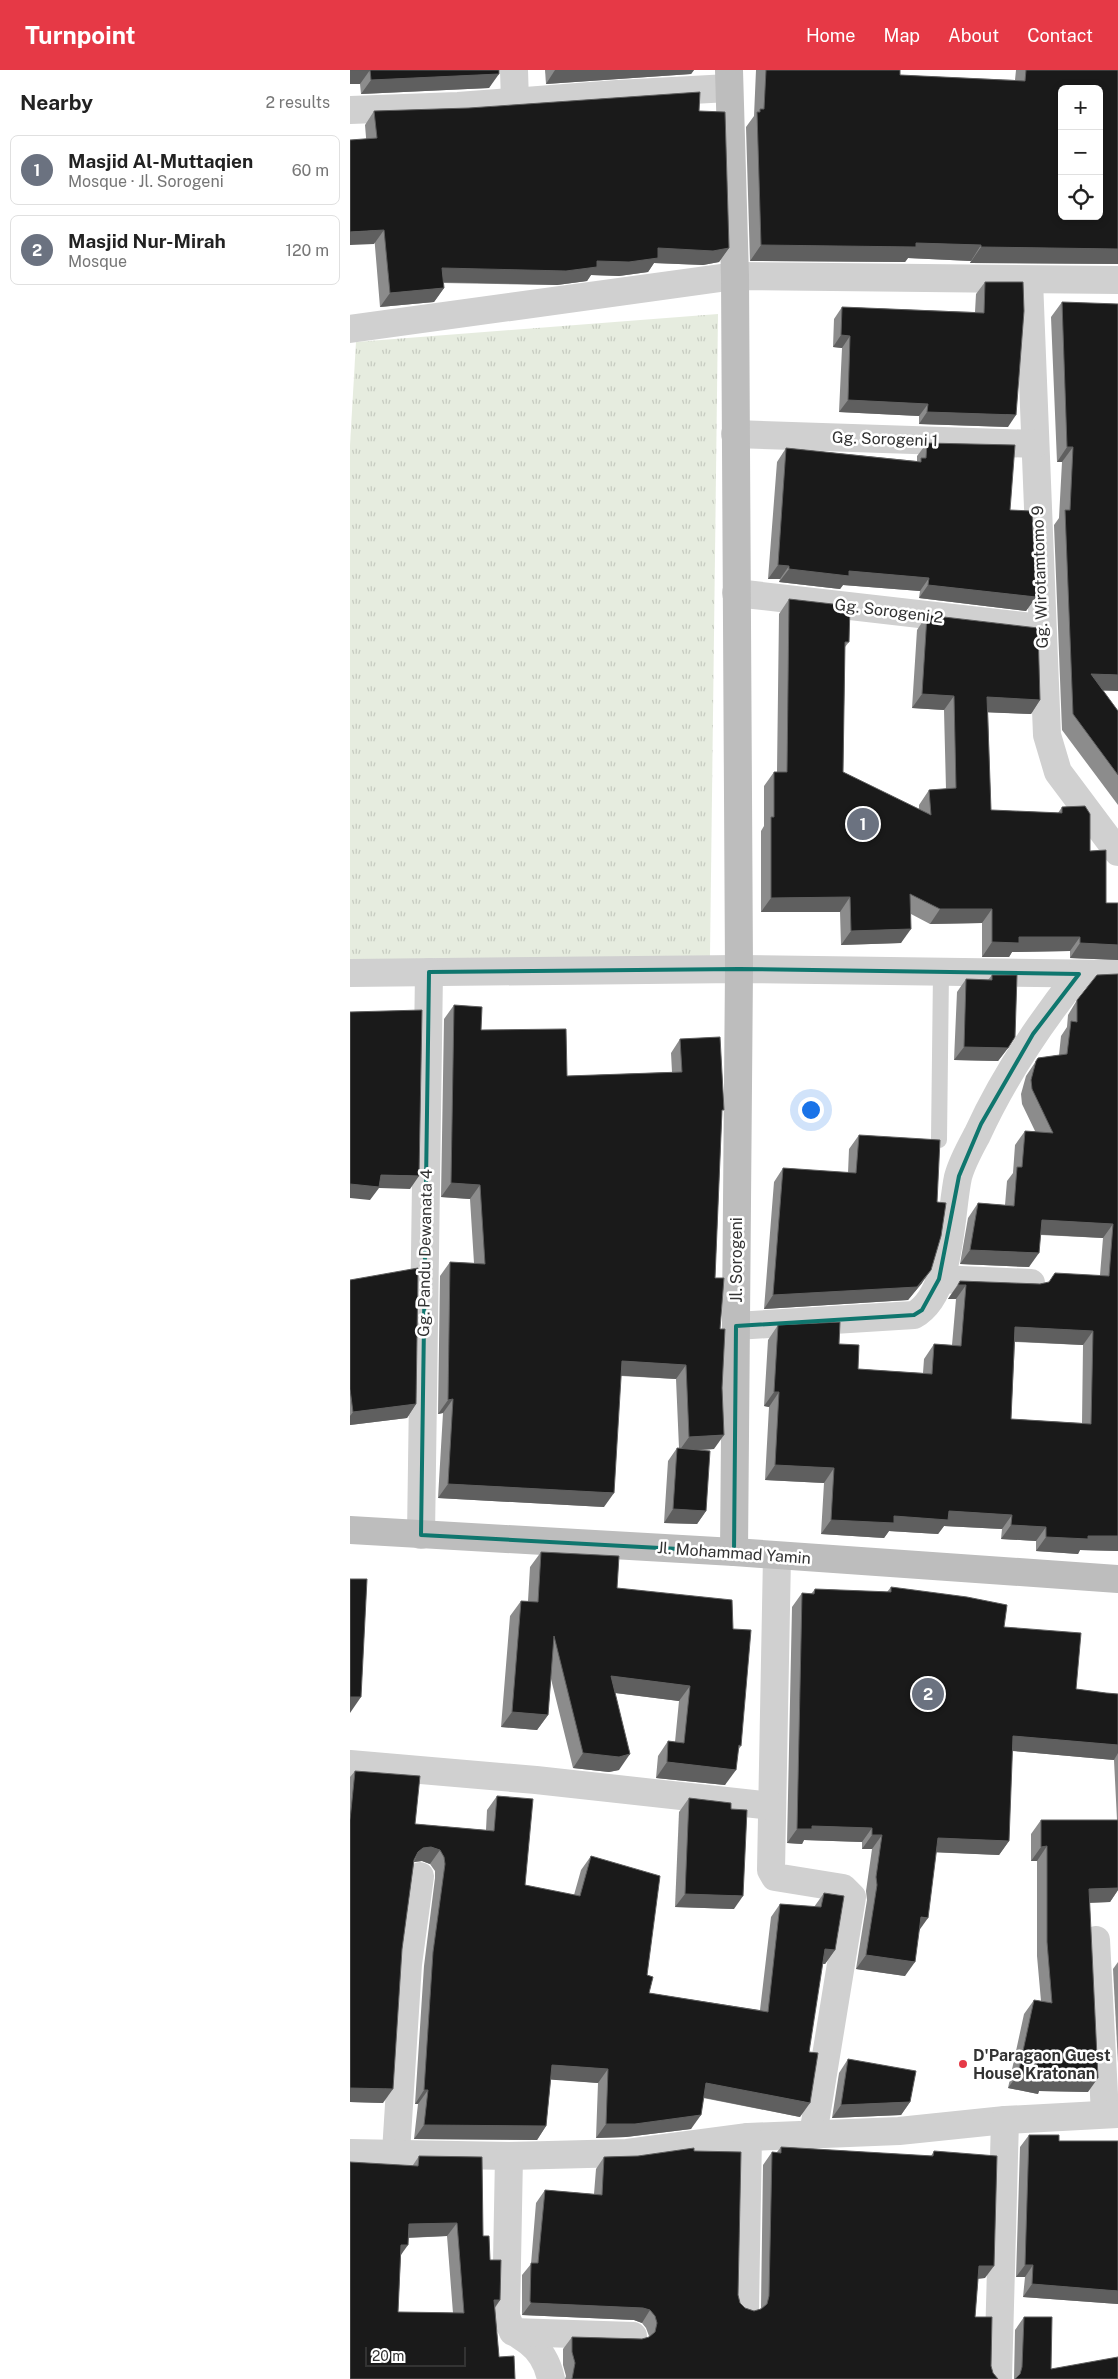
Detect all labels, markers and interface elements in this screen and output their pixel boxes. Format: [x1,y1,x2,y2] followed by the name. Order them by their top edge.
[25,21,135,49] text: Turnpoint
[806,25,856,46] text: Home
[884,25,920,46] text: Map
[948,25,999,46] text: About
[1027,25,1093,46] text: Contact
[1058,85,1103,220] map controls
[1058,85,1103,130] button: +
[20,90,93,115] text: Nearby
[265,93,330,112] text: 2 results
[1058,130,1103,175] button: −
[68,150,253,172] text: Masjid Al-Muttaqien
[34,161,40,180] text: 1
[292,161,329,180] text: 60 m
[68,172,224,191] text: Mosque · Jl. Sorogeni
[1058,175,1103,220] button: locate
[68,230,226,252] text: Masjid Nur-Mirah
[32,241,42,260] text: 2
[285,241,329,260] text: 120 m
[68,252,127,271] text: Mosque
[832,428,938,450] street label: Gg. Sorogeni 1
[1028,505,1052,649] street label: Gg. Wirotamtomo 9
[834,595,944,627] street label: Gg. Sorogeni 2
[847,805,879,843] pin: 1
[798,1097,824,1123] your location
[414,1169,436,1337] street label: Gg. Pandu Dewanata 4
[727,1217,746,1303] street label: Jl. Sorogeni
[656,1538,812,1568] street label: Jl. Mohammad Yamin
[912,1675,944,1713] pin: 2
[973,2046,1111,2083] place label: D'Paragaon Guest House Kratonan
[957,2058,969,2070] marker: D'Paragaon Guest House Kratonan
[365,2344,466,2367] scale bar
[372,2348,404,2364] text: 20 m

